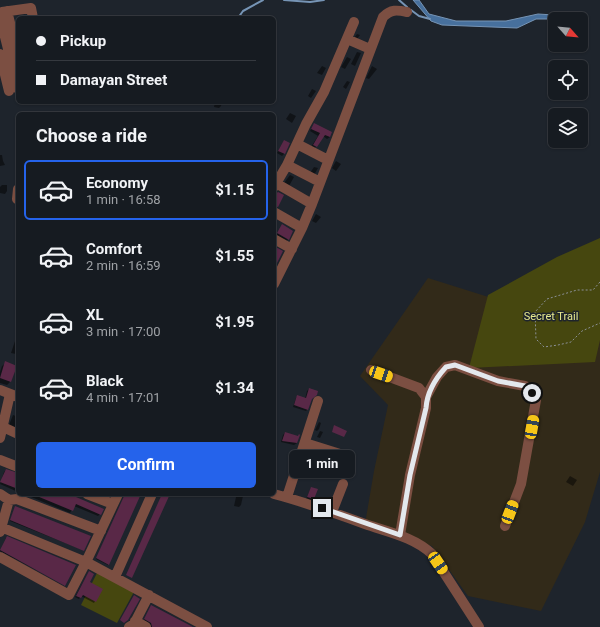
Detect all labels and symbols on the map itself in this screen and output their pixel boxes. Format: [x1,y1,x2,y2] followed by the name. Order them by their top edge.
[548,12,588,52] north arrow
[524,310,578,323] park label: Secret Trail
[368,364,394,384] car
[523,384,541,402] route start
[524,414,540,440] car
[289,450,355,478] callout: 1 min
[313,499,331,517] route end
[500,499,520,525] car
[426,550,450,576] car

